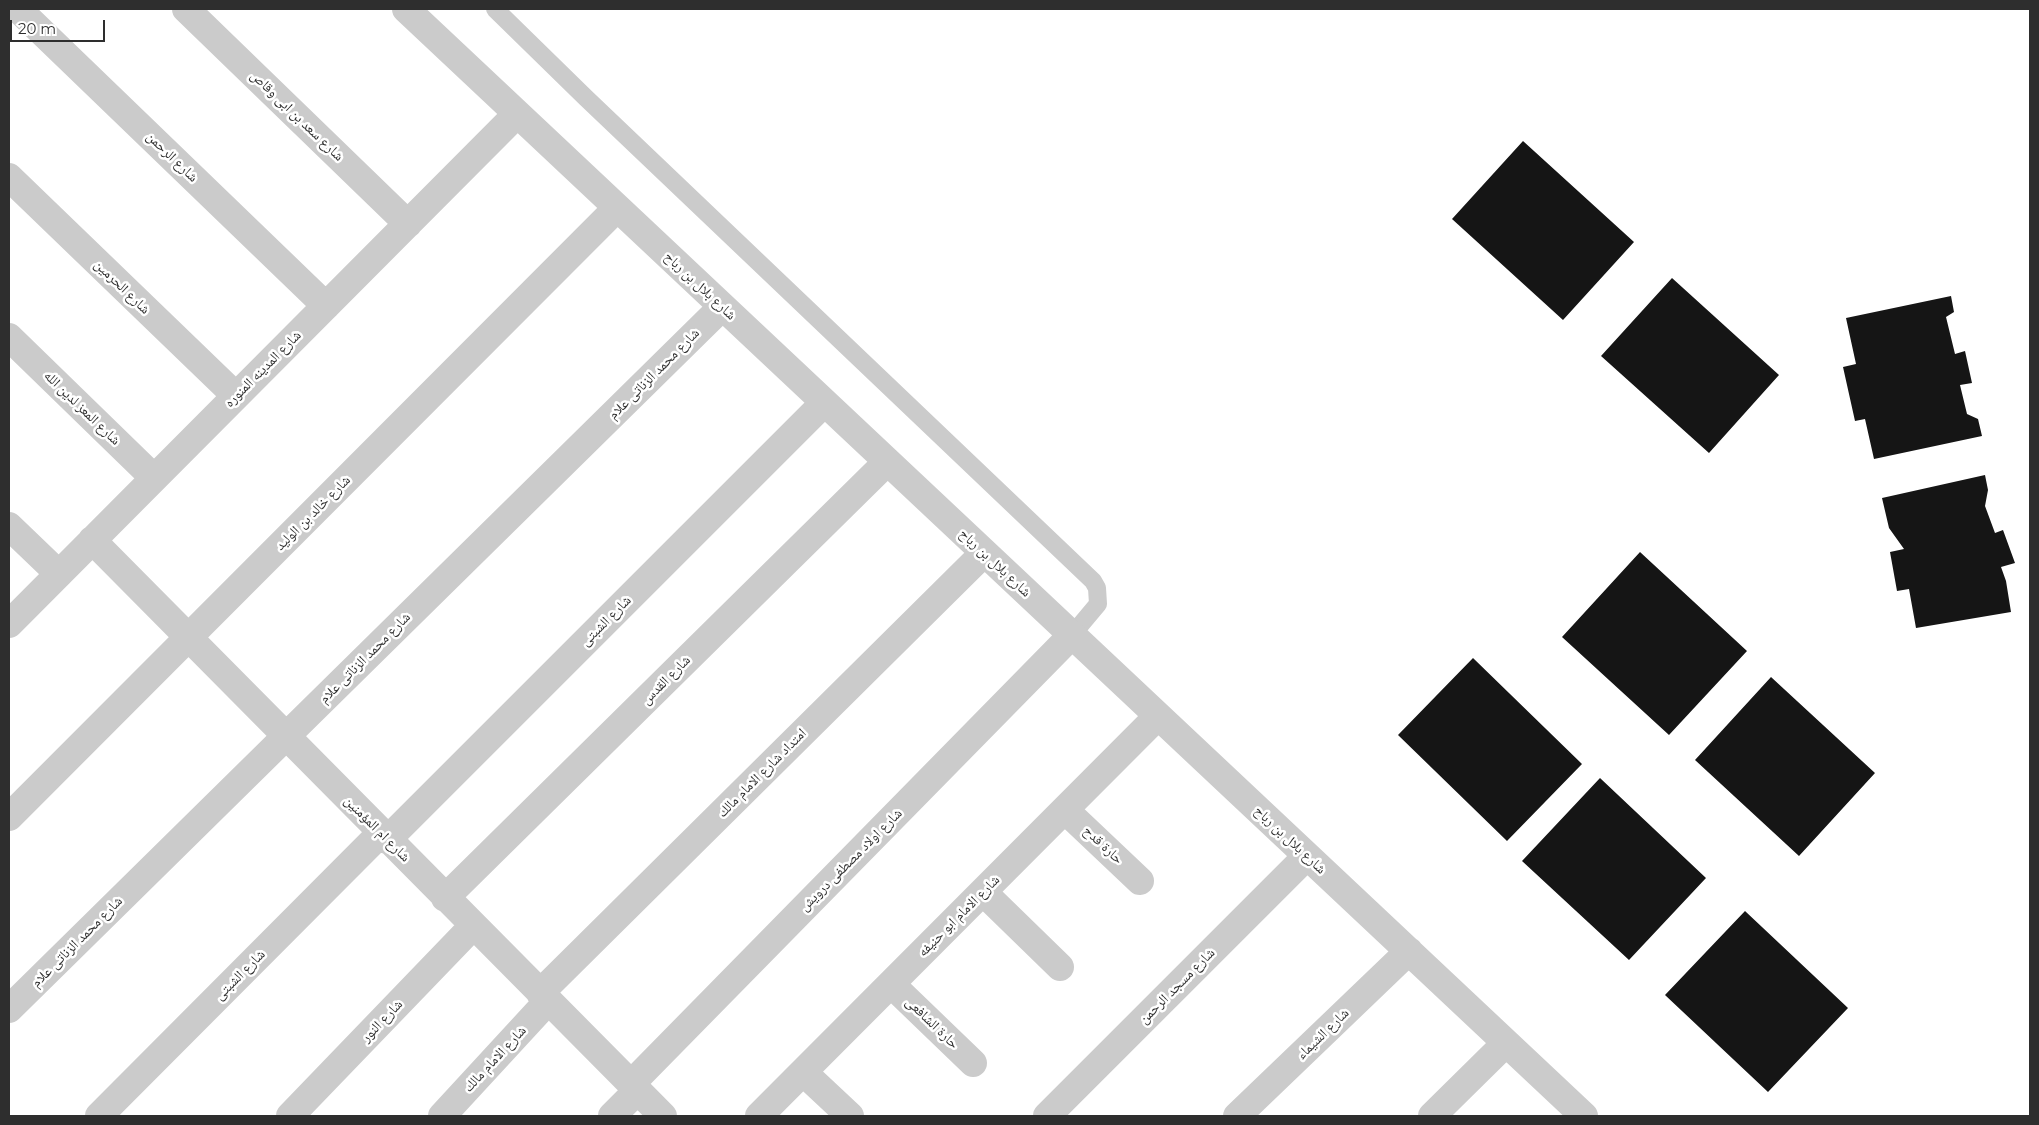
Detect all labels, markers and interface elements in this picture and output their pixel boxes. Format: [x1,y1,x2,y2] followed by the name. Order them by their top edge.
[12,10,108,42] scale bar
[18,19,56,38] text: 20 m
[247,67,347,165] street label: شارع سعد بن ابى وقاص
[143,128,201,186] street label: شارع الرحمن
[661,248,739,324] street label: شارع بلال بن رباح
[91,256,153,318] street label: شارع الحرمين
[605,325,703,423] street label: شارع محمد الزناتى علام
[221,327,305,411] street label: شارع المدينه المنوره
[40,367,124,449] street label: شارع المعز لدين الله
[272,472,354,554] street label: شارع خالد بن الوليد
[956,525,1034,601] street label: شارع بلال بن رباح
[577,592,635,650] street label: شارع الشبتى
[316,609,414,707] street label: شارع محمد الزناتى علام
[638,652,694,708] street label: شارع القدس
[714,725,810,821] street label: امتداد شارع الامام مالك
[340,792,414,866] street label: شارع ام المؤمنين
[1251,802,1329,878] street label: شارع بلال بن رباح
[796,805,906,915] street label: شارع اولاد مصطفى درويش
[1079,822,1127,868] street label: حارة قدح
[915,872,1003,960] street label: شارع الامام ابو حنيفه
[28,893,126,991] street label: شارع محمد الزناتى علام
[1136,945,1218,1027] street label: شارع مسجد الرحمن
[211,946,269,1004] street label: شارع الشبتى
[902,993,962,1053] street label: حارة الشافعى
[358,996,406,1046] street label: شارع النور
[1293,1005,1353,1063] street label: شارع الشيماء
[460,1022,530,1096] street label: شارع الامام مالك

